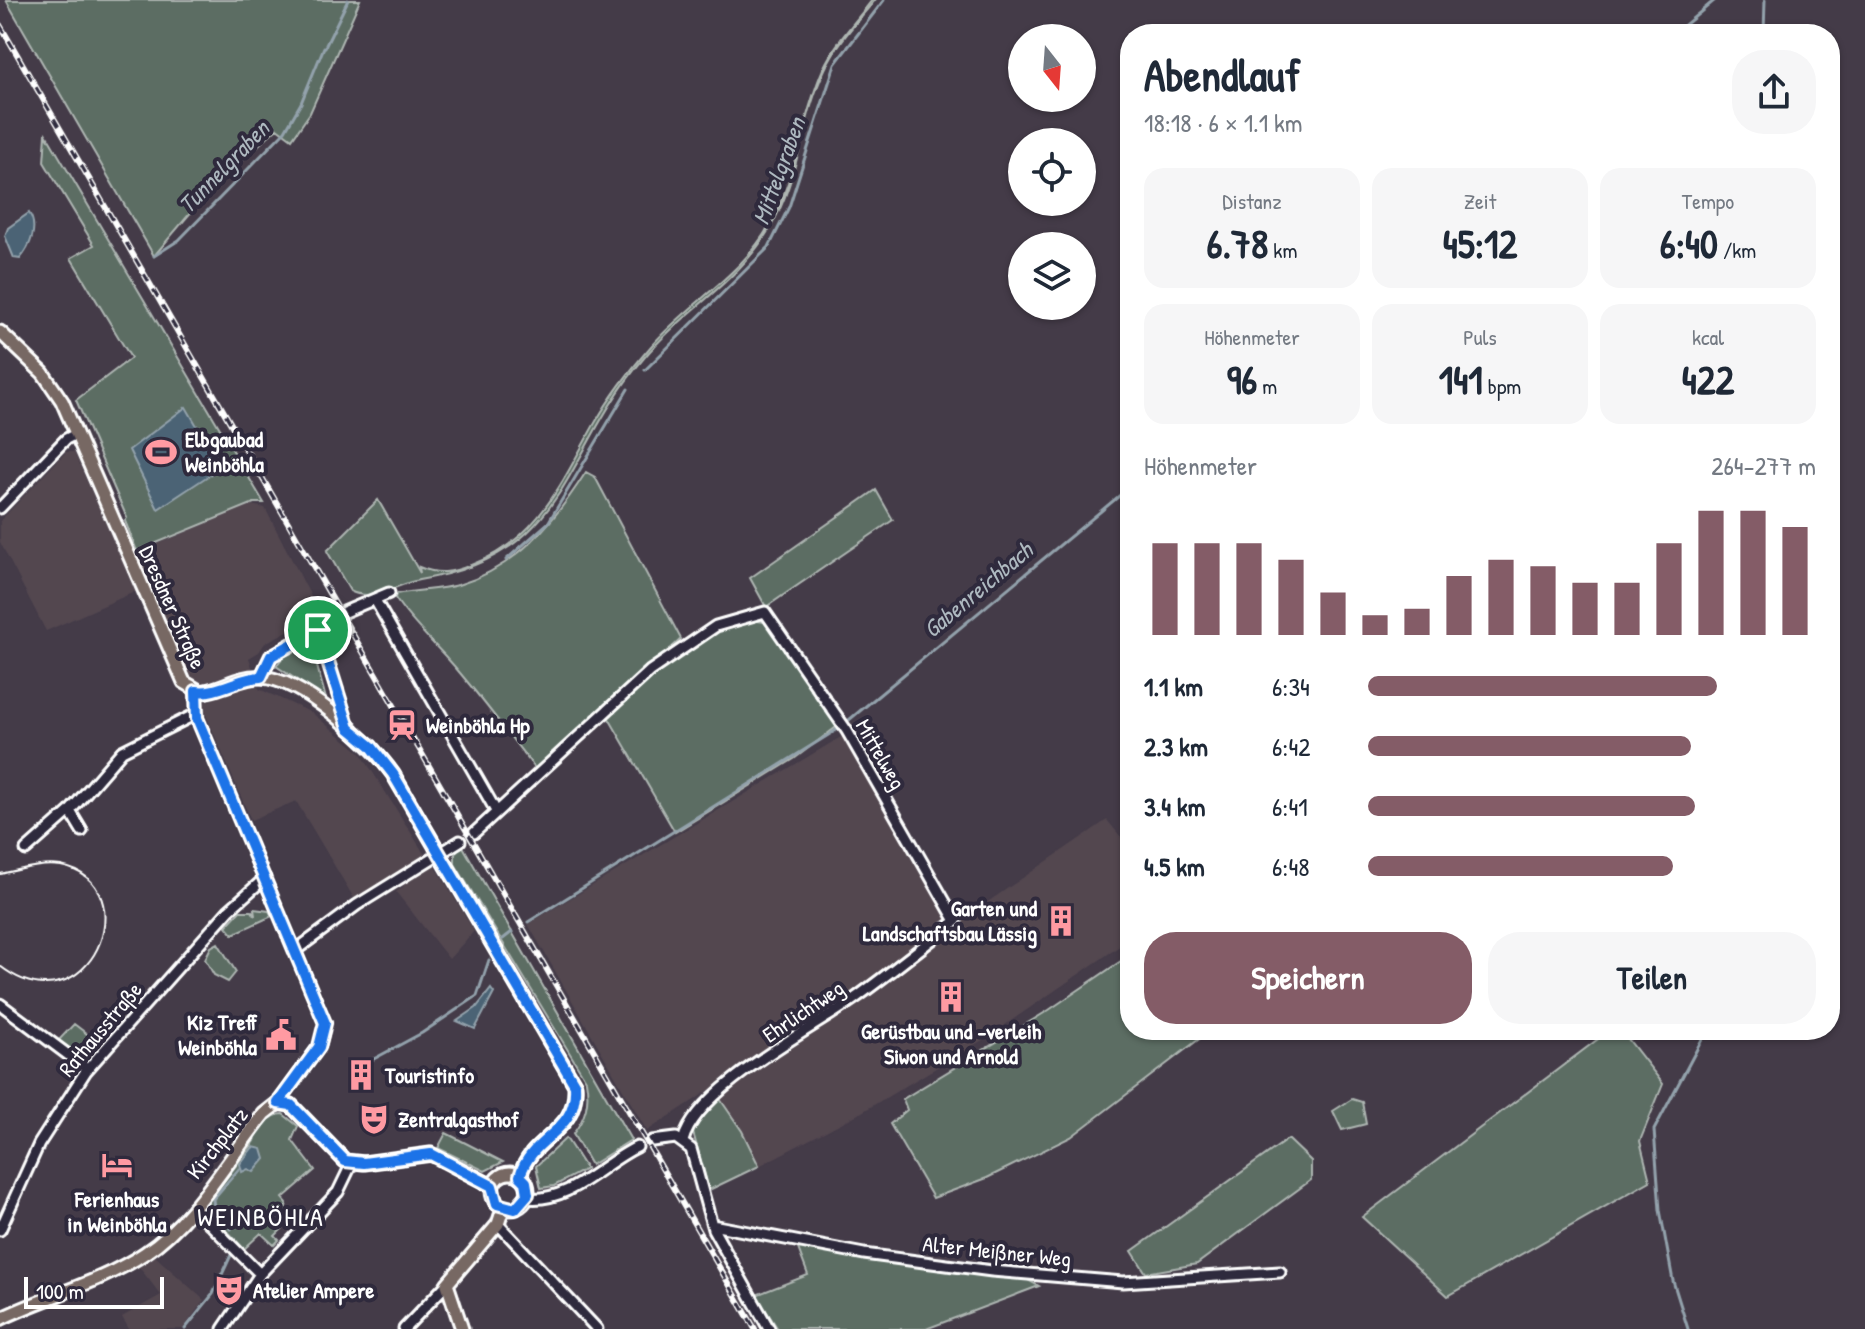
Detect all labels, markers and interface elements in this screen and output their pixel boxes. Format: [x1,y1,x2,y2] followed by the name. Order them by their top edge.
[1008,24,1096,112] north arrow
[1008,24,1096,320] map controls
[1144,45,1301,105] text: Abendlauf
[1732,50,1816,134] button: share
[1144,105,1303,140] text: 18:18 · 6 × 1.1 km
[171,111,278,221] water label: Tunnelgraben
[744,111,814,229] water label: Mittelgraben
[1008,128,1096,216] button: locate
[1222,186,1282,216] text: Distanz
[1464,186,1496,216] text: Zeit
[1682,186,1734,216] text: Tempo
[1207,216,1268,270] text: 6.78
[1443,216,1517,270] text: 45:12
[1660,216,1718,270] text: 6:40
[1008,232,1096,320] button: layers
[1268,235,1297,265] text: km
[1718,235,1756,265] text: /km
[1204,322,1300,352] text: Höhenmeter
[1463,322,1497,352] text: Puls
[1692,322,1724,352] text: kcal
[1227,352,1257,406] text: 96
[1439,352,1483,406] text: 141
[1682,352,1734,406] text: 422
[1257,371,1277,401] text: m
[1483,371,1521,401] text: bpm
[185,424,264,479] place label: Elbgaubad Weinböhla
[144,435,178,469] sports icon: Elbgaubad Weinböhla
[1144,448,1257,483] text: Höhenmeter
[1711,448,1816,483] text: 264–277 m
[916,533,1040,644] water label: Gabenreichbach
[132,541,214,674] street label: Dresdner Straße
[284,596,352,664] pin
[296,608,340,652] icon: arrive
[1144,669,1203,704] text: 1.1 km
[1272,669,1310,704] text: 6:34
[385,708,419,742] station icon: Weinböhla Hp
[426,710,530,741] place label: Weinböhla Hp
[849,713,913,795] street label: Mittelweg
[1144,729,1208,764] text: 2.3 km
[1272,729,1310,764] text: 6:42
[1144,789,1205,824] text: 3.4 km
[1272,789,1308,824] text: 6:41
[1144,849,1205,884] text: 4.5 km
[1272,849,1309,884] text: 6:48
[863,893,1037,949] place label: Garten und Landschaftsbau Lässig
[1044,904,1078,938] building icon: Garten und Landschaftsbau Lässig
[1144,932,1472,1024] button: Speichern
[1488,932,1816,1024] button: Teilen
[756,973,850,1049] street label: Ehrlichtweg
[52,975,149,1083] street label: Rathausstraße
[934,980,968,1014] building icon: Gerüstbau und -verleih Siwon und Arnold
[178,1007,257,1062] place label: Kiz Treff Weinböhla
[861,1016,1042,1071] place label: Gerüstbau und -verleih Siwon und Arnold
[264,1018,298,1052] public building icon: Kiz Treff Weinböhla
[344,1058,378,1092] building icon: Touristinfo
[384,1060,474,1090] place label: Touristinfo
[179,1101,255,1185] street label: Kirchplatz
[357,1102,391,1136] theatre icon: Zentralgasthof
[398,1104,520,1135] place label: Zentralgasthof
[100,1148,134,1182] hotel icon: Ferienhaus in Weinböhla
[68,1184,167,1239] place label: Ferienhaus in Weinböhla
[197,1199,325,1234] district label: WEINBÖHLA
[921,1228,1073,1274] street label: Alter Meißner Weg
[24,1273,164,1309] scale bar
[212,1273,246,1307] theatre icon: Atelier Ampere
[253,1275,374,1306] place label: Atelier Ampere
[36,1276,84,1306] text: 100 m

